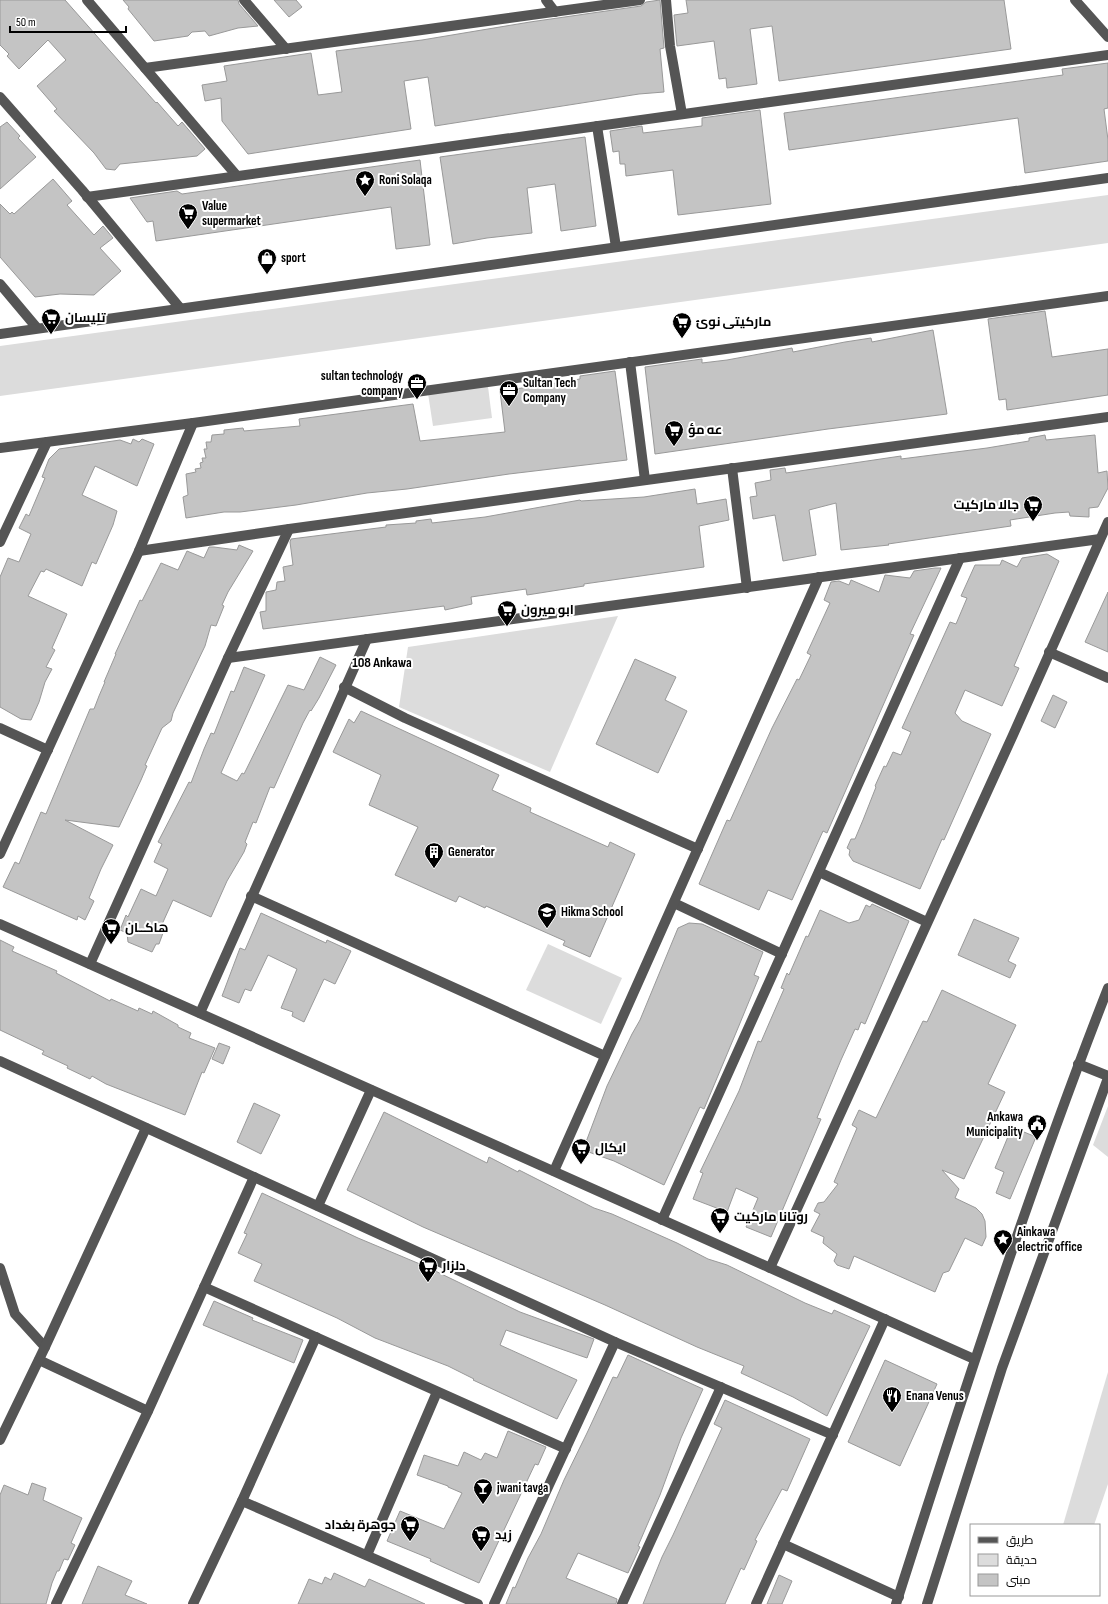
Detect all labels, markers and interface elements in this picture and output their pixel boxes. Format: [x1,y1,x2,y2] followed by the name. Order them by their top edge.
[10,8,126,34] scale bar
[16,15,36,30] text: 50 m
[354,169,376,197] place icon: Roni Solaqa
[379,172,432,188] place label: Roni Solaqa
[202,198,262,229] place label: Value supermarket
[177,202,199,230] supermarket icon: Value supermarket
[256,247,278,275] shop icon: sport
[281,250,307,266] place label: sport
[40,307,62,335] supermarket icon: تليسان
[65,310,106,326] place label: تليسان
[671,311,693,339] supermarket icon: مارکیتی نوئ
[696,314,771,330] place label: مارکیتی نوئ
[321,368,404,399] place label: sultan technology company
[406,372,428,400] office icon: sultan technology company
[523,375,577,406] place label: Sultan Tech Company
[498,379,520,407] office icon: Sultan Tech Company
[663,419,685,447] supermarket icon: عه مؤ
[688,422,722,438] place label: عه مؤ
[1022,494,1044,522] supermarket icon: جالا ماركيت
[953,497,1019,513] place label: جالا ماركيت
[496,599,518,627] supermarket icon: ابو ميرون
[521,602,574,618] place label: ابو ميرون
[352,654,412,671] district label: 108 Ankawa
[423,841,445,869] building icon: Generator
[448,844,495,860] place label: Generator
[536,901,558,929] school or university icon: Hikma School
[561,904,623,920] place label: Hikma School
[100,917,122,945] supermarket icon: هاكــان
[125,920,168,936] place label: هاكــان
[966,1109,1024,1140] place label: Ankawa Municipality
[1026,1113,1048,1141] public building icon: Ankawa Municipality
[570,1137,592,1165] supermarket icon: ايكال
[595,1140,626,1156] place label: ايكال
[709,1206,731,1234] supermarket icon: روتانا ماركيت
[734,1209,808,1225] place label: روتانا ماركيت
[1016,1224,1083,1255] place label: Ainkawa electric office
[992,1228,1014,1256] place icon: Ainkawa electric office
[417,1255,439,1283] supermarket icon: دلزار
[441,1258,466,1274] place label: دلزار
[881,1385,903,1413] restaurant icon: Enana Venus
[906,1388,964,1404] place label: Enana Venus
[472,1477,494,1505] bar icon: jwani tavga
[496,1480,548,1496] place label: jwani tavga
[399,1514,421,1542] supermarket icon: جوهرة بغداد
[325,1517,396,1533] place label: جوهرة بغداد
[470,1524,492,1552] supermarket icon: زيد
[970,1524,1100,1596] legend
[495,1527,512,1543] place label: زيد
[1006,1533,1034,1548] text: طريق
[1006,1553,1037,1568] text: حديقة
[1006,1573,1031,1588] text: مبنى

